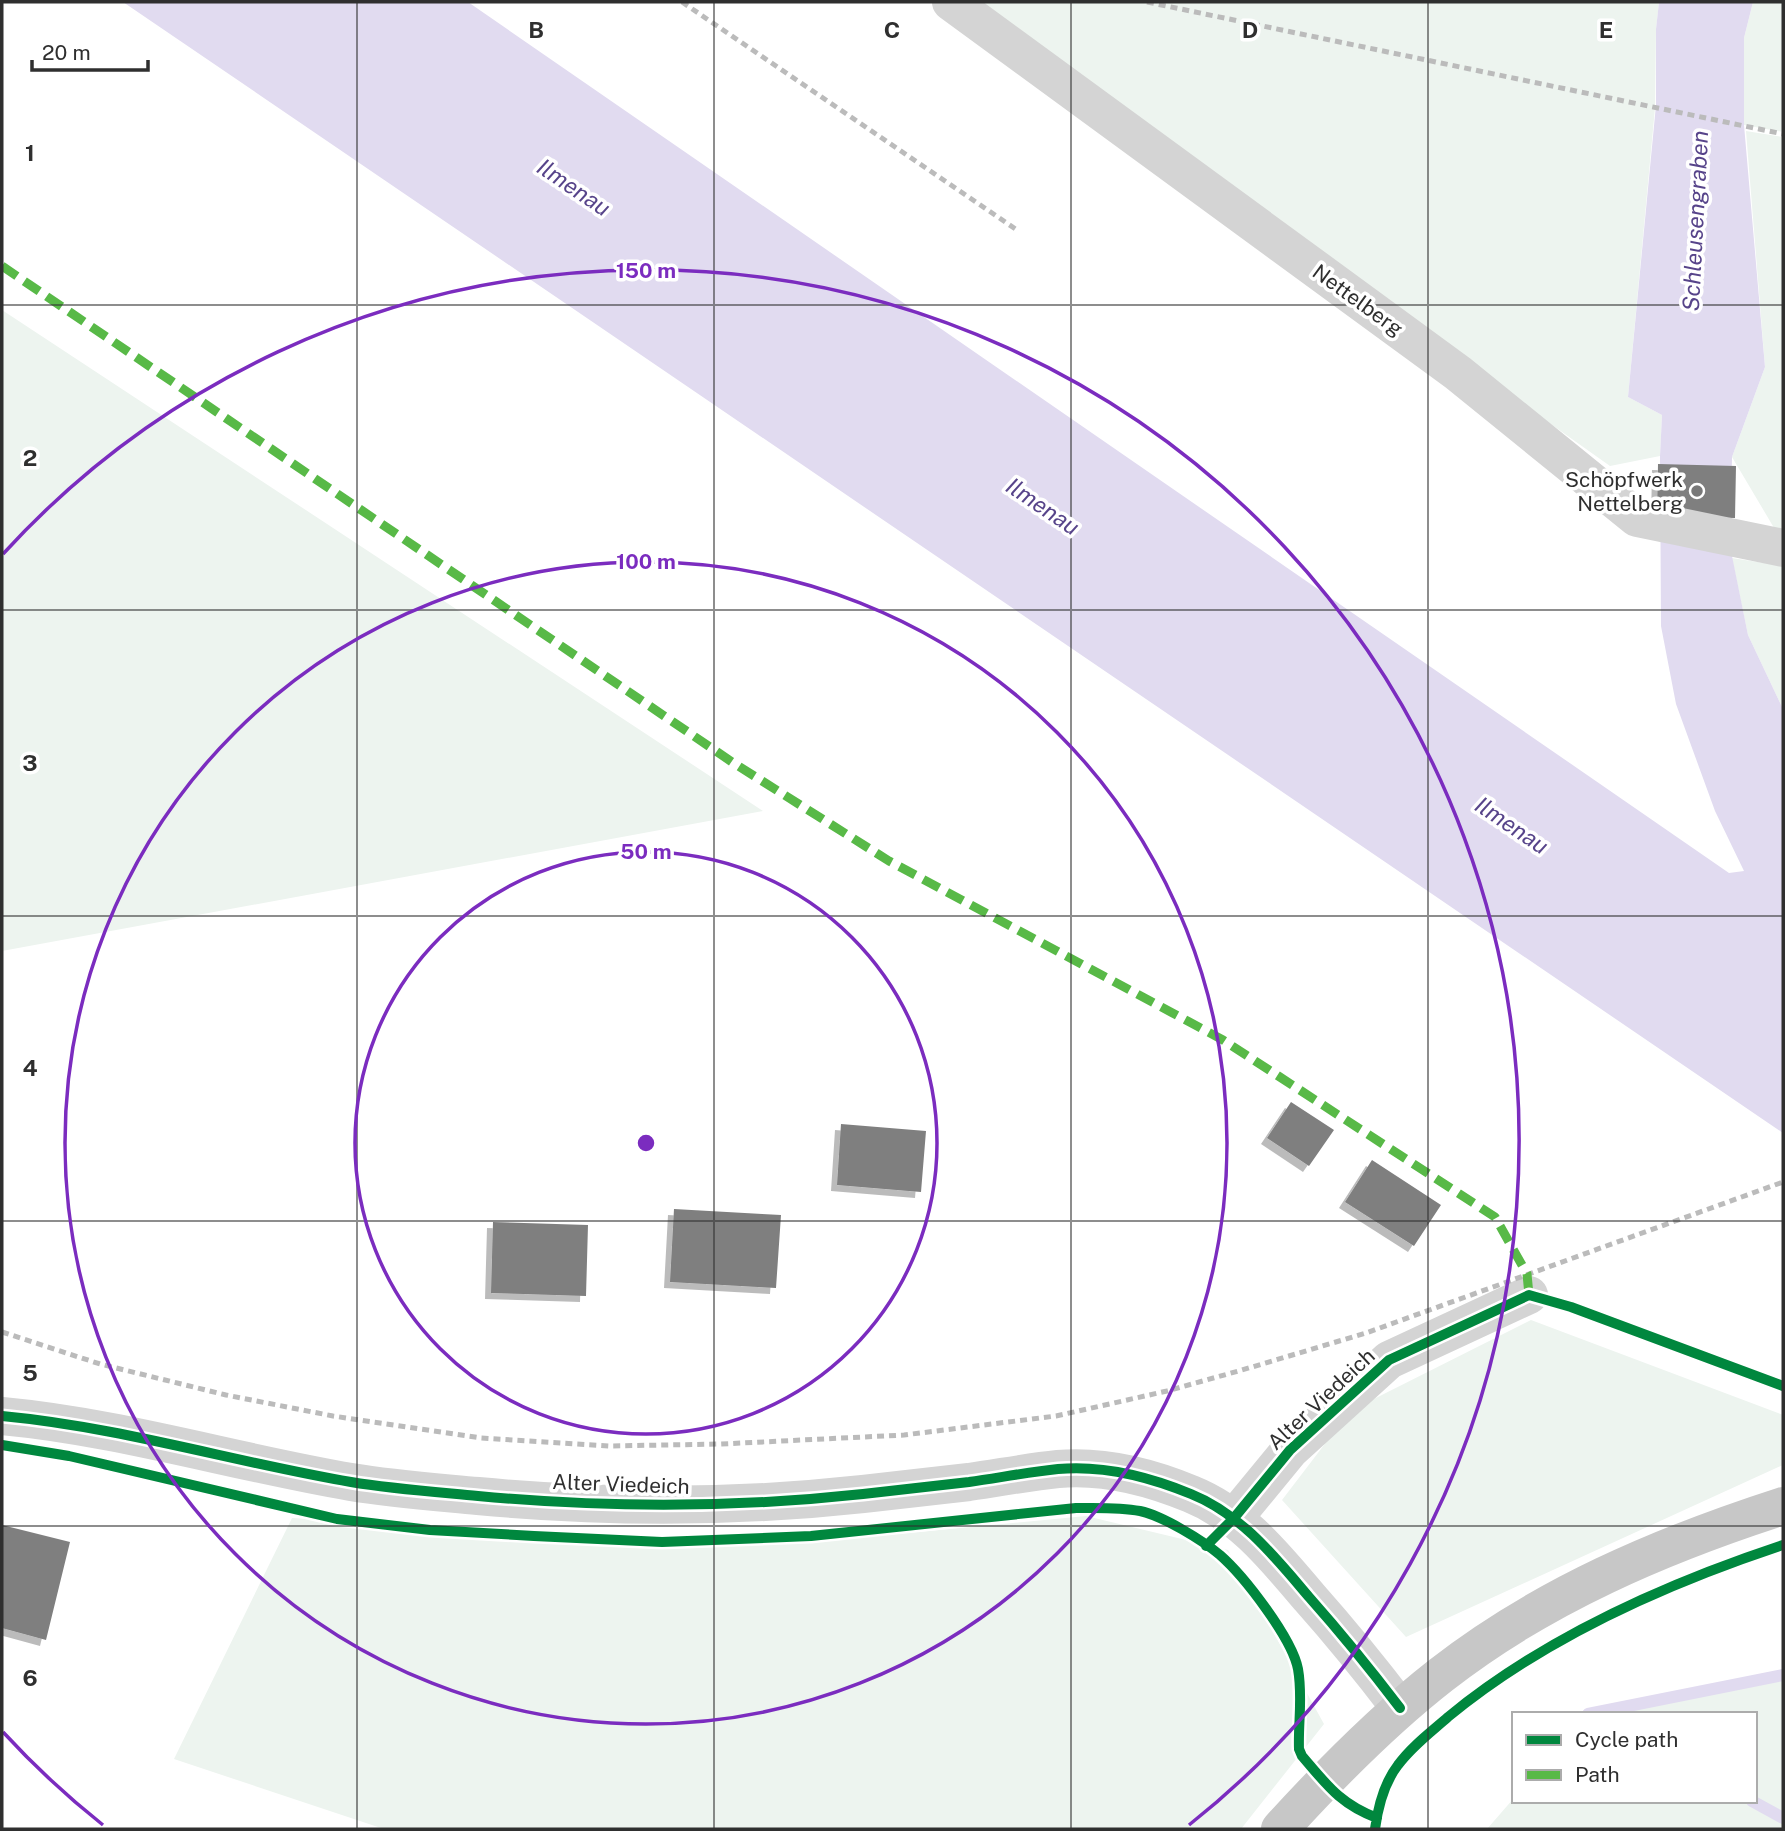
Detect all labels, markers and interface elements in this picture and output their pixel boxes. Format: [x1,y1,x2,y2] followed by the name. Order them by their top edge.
[528,16,544,43] text: B
[884,16,900,43] text: C
[1242,16,1258,43] text: D
[1599,16,1613,43] text: E
[32,28,147,72] scale bar
[42,40,91,65] text: 20 m
[1677,130,1713,312] water label: Schleusengraben
[25,139,35,166] text: 1
[532,153,616,221] water label: Ilmenau
[616,258,676,283] text: 150 m
[1308,259,1408,341] street label: Nettelberg
[23,444,37,471] text: 2
[1565,467,1683,516] place label: Schöpfwerk Nettelberg
[1001,472,1085,540] water label: Ilmenau
[1689,483,1705,499] marker: Schöpfwerk Nettelberg
[616,549,676,574] text: 100 m
[22,749,38,776] text: 3
[1470,791,1554,859] water label: Ilmenau
[620,839,672,864] text: 50 m
[22,1054,38,1081] text: 4
[634,1131,658,1155] centre of rings
[1262,1343,1380,1455] street label: Alter Viedeich
[22,1359,38,1386] text: 5
[552,1469,690,1499] street label: Alter Viedeich
[22,1664,38,1691] text: 6
[1512,1712,1757,1803] legend
[1575,1727,1678,1752] text: Cycle path
[1575,1762,1620,1787] text: Path

